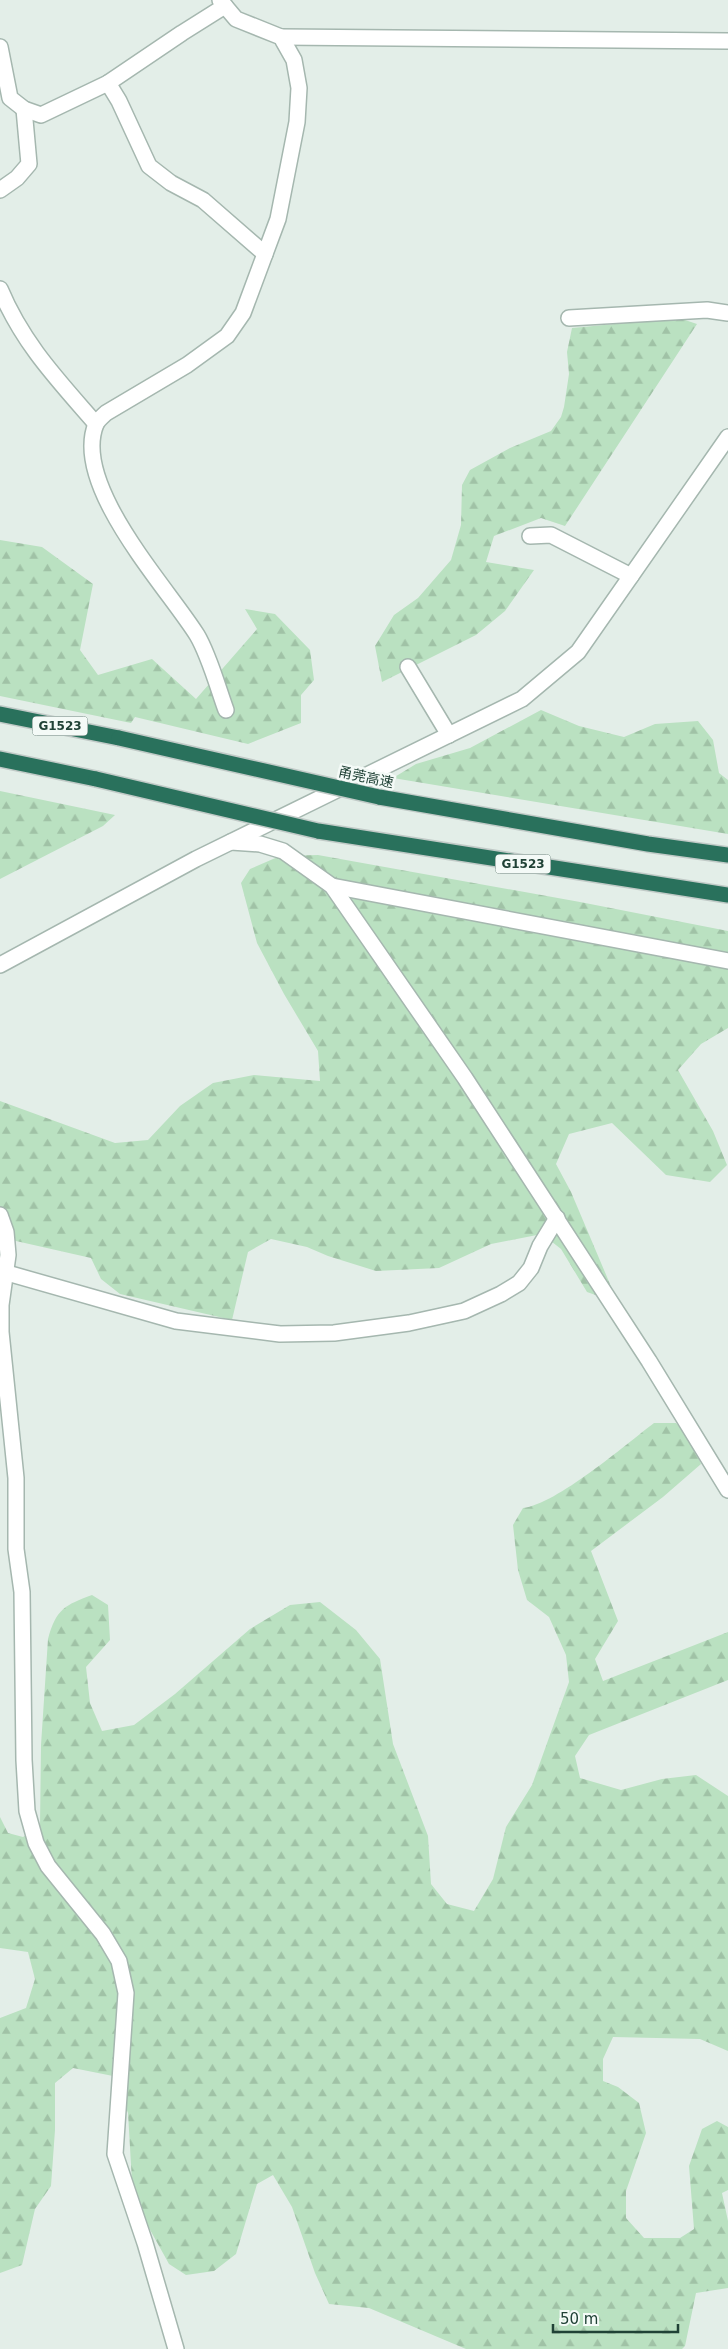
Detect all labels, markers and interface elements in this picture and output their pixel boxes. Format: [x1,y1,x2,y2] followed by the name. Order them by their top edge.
[32,716,88,736] road number: G1523
[337,763,395,791] street label: 甬莞高速
[496,854,550,874] road number: G1523
[553,2302,678,2334] scale bar
[560,2310,598,2328] text: 50 m

